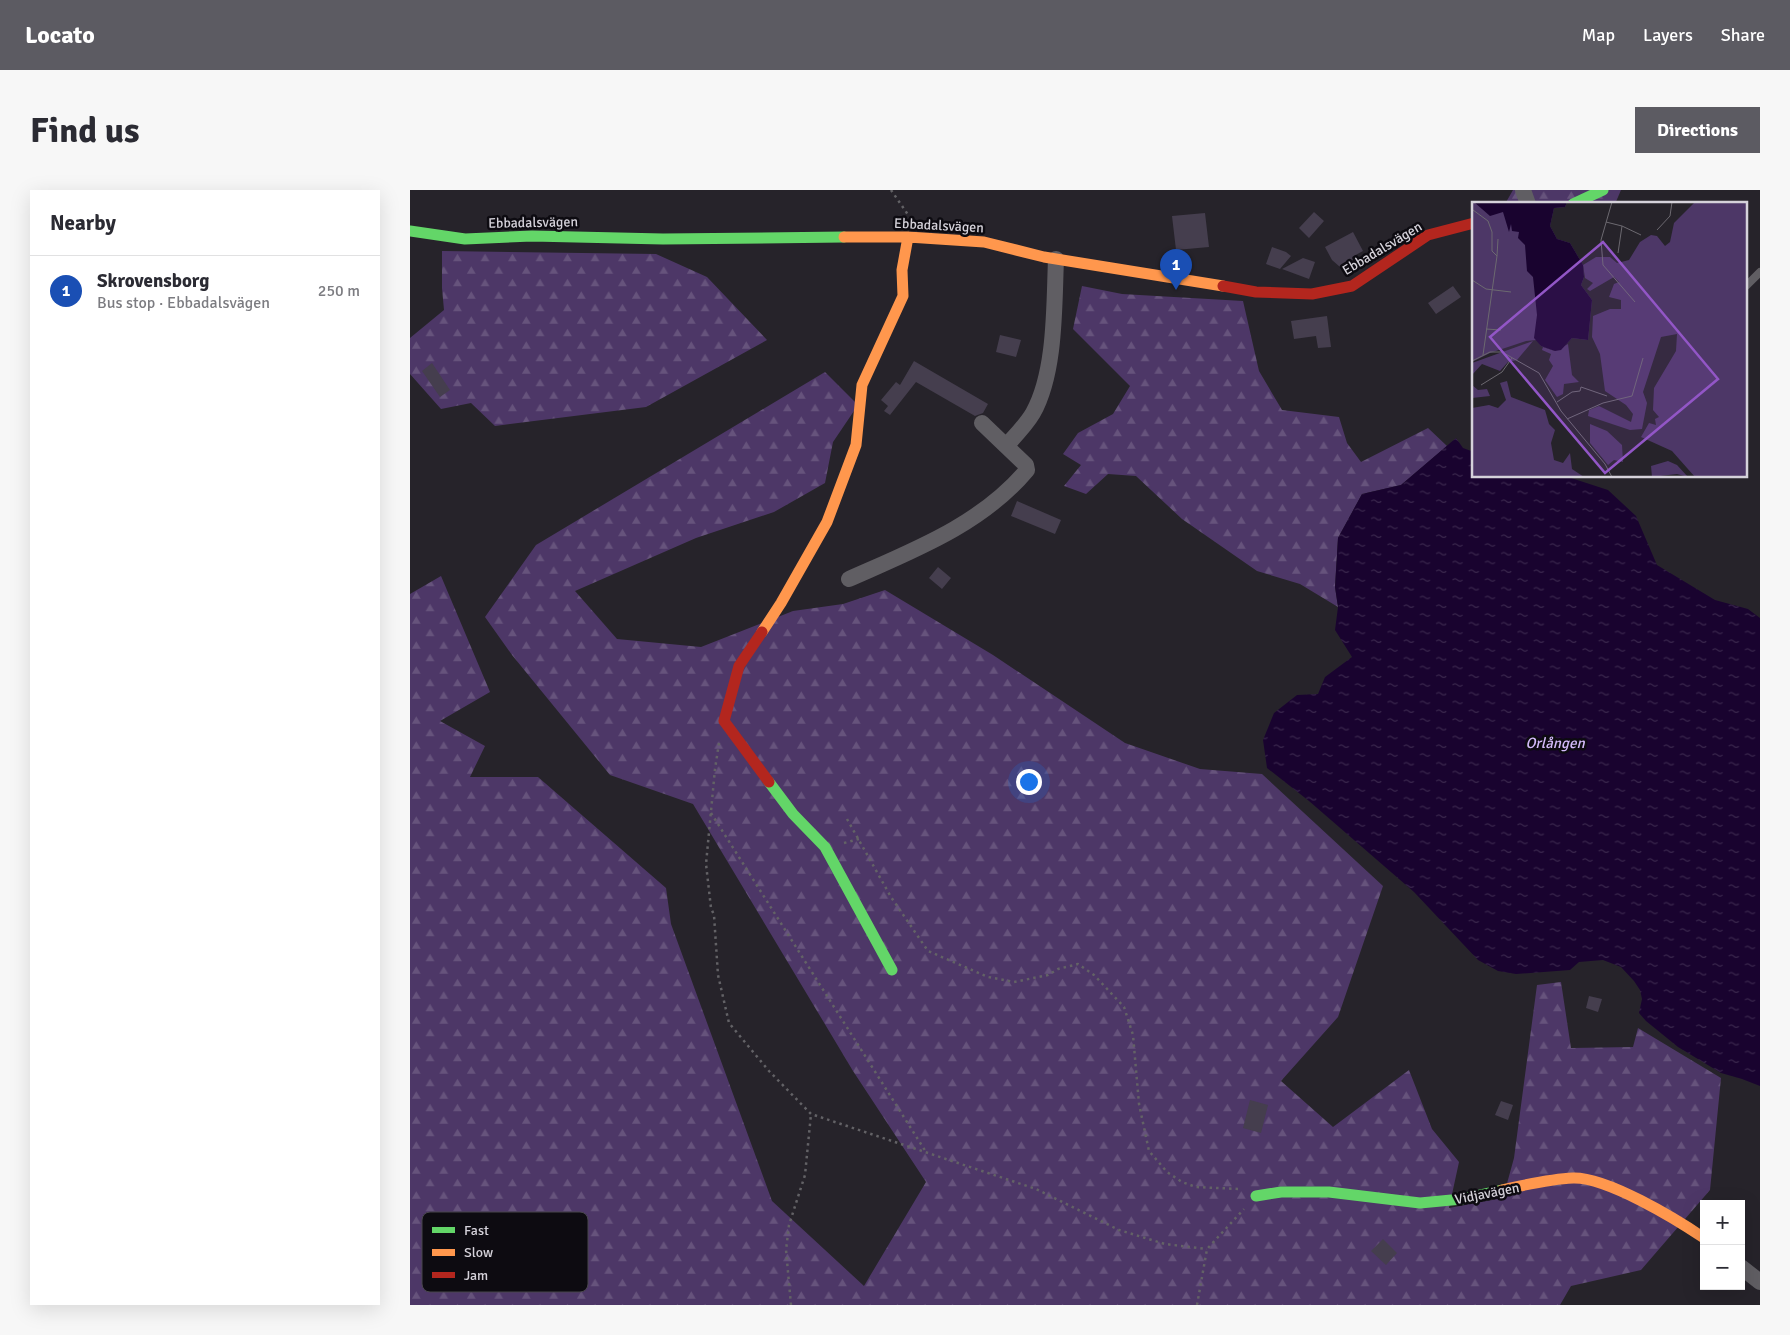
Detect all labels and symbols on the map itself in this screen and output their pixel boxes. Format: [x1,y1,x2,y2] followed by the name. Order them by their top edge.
[1472,202,1748,478] inset map
[488,213,578,232] street label: Ebbadalsvägen
[894,215,984,236] street label: Ebbadalsvägen
[1339,218,1425,279] street label: Ebbadalsvägen
[1160,249,1192,290] pin: 1
[1525,734,1585,752] water label: Orlången
[1016,769,1042,795] your location
[1453,1179,1521,1208] street label: Vidjavägen
[422,1212,588,1292] legend
[464,1222,489,1239] text: Fast
[464,1244,493,1261] text: Slow
[464,1267,488,1284] text: Jam

